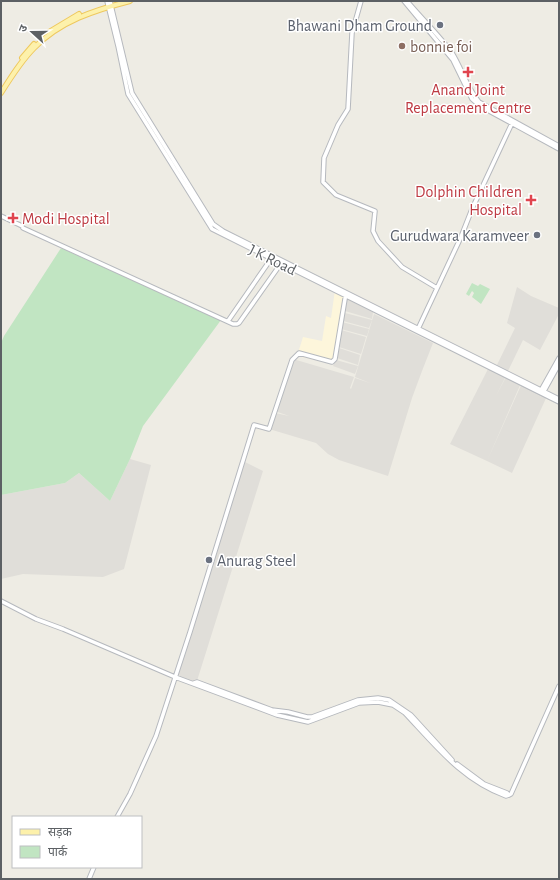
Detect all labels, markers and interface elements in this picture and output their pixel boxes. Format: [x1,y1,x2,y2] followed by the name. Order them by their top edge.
[12,12,52,52] north arrow
[287,18,432,34] place label: Bhawani Dham Ground
[435,20,445,30] marker: Bhawani Dham Ground
[17,23,30,34] text: उ
[410,39,472,55] place label: bonnie foi
[397,41,407,51] marker: bonnie foi
[462,66,474,78] marker: Anand Joint Replacement Centre
[405,82,531,116] place label: Anand Joint Replacement Centre
[415,184,522,218] place label: Dolphin Children Hospital
[525,194,537,206] marker: Dolphin Children Hospital
[22,211,110,227] place label: Modi Hospital
[7,212,19,224] marker: Modi Hospital
[390,228,530,244] place label: Gurudwara Karamveer
[532,230,542,240] marker: Gurudwara Karamveer
[246,242,299,278] street label: J K Road
[217,553,296,569] place label: Anurag Steel
[204,555,214,565] marker: Anurag Steel
[12,816,142,868] legend
[48,826,73,839] text: सड़क
[48,845,68,858] text: पार्क

